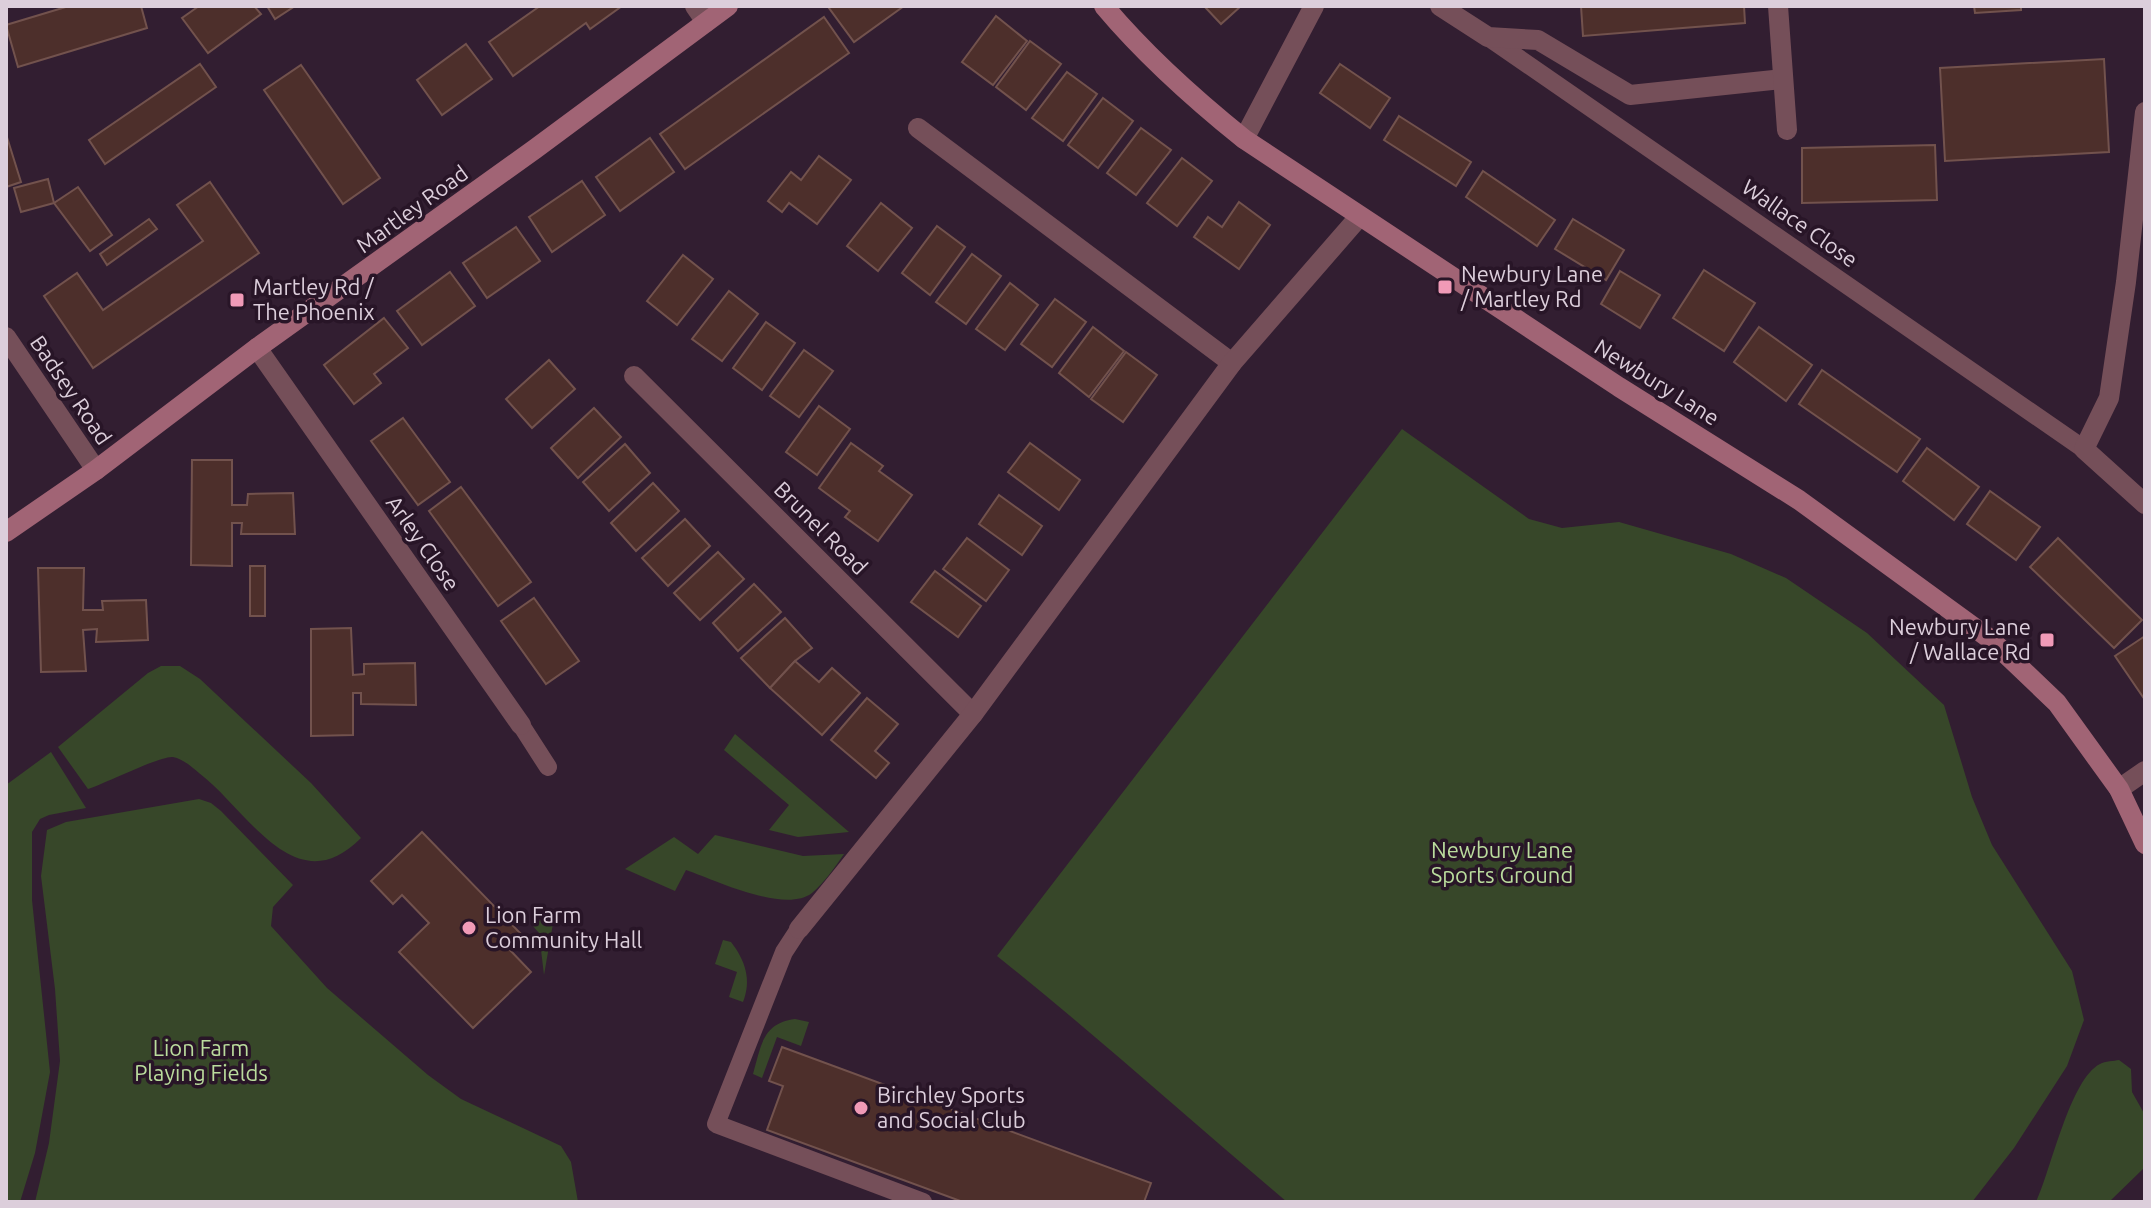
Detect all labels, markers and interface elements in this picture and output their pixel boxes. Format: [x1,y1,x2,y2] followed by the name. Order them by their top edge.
[351,160,472,257] street label: Martley Road
[1738,174,1863,272] street label: Wallace Close
[1460,261,1603,311] place label: Newbury Lane / Martley Rd
[253,274,375,324] place label: Martley Rd / The Phoenix
[1436,278,1454,296] marker: Newbury Lane / Martley Rd
[228,291,246,309] marker: Martley Rd / The Phoenix
[26,330,117,449] street label: Badsey Road
[1590,333,1724,430] street label: Newbury Lane
[770,476,873,579] street label: Brunel Road
[382,490,465,595] street label: Arley Close
[1889,614,2031,664] place label: Newbury Lane / Wallace Rd
[2038,631,2056,649] marker: Newbury Lane / Wallace Rd
[1431,837,1573,887] park label: Newbury Lane Sports Ground
[485,902,642,952] place label: Lion Farm Community Hall
[460,919,478,937] marker: Lion Farm Community Hall
[134,1035,268,1085] park label: Lion Farm Playing Fields
[877,1082,1026,1132] place label: Birchley Sports and Social Club
[852,1099,870,1117] marker: Birchley Sports and Social Club

